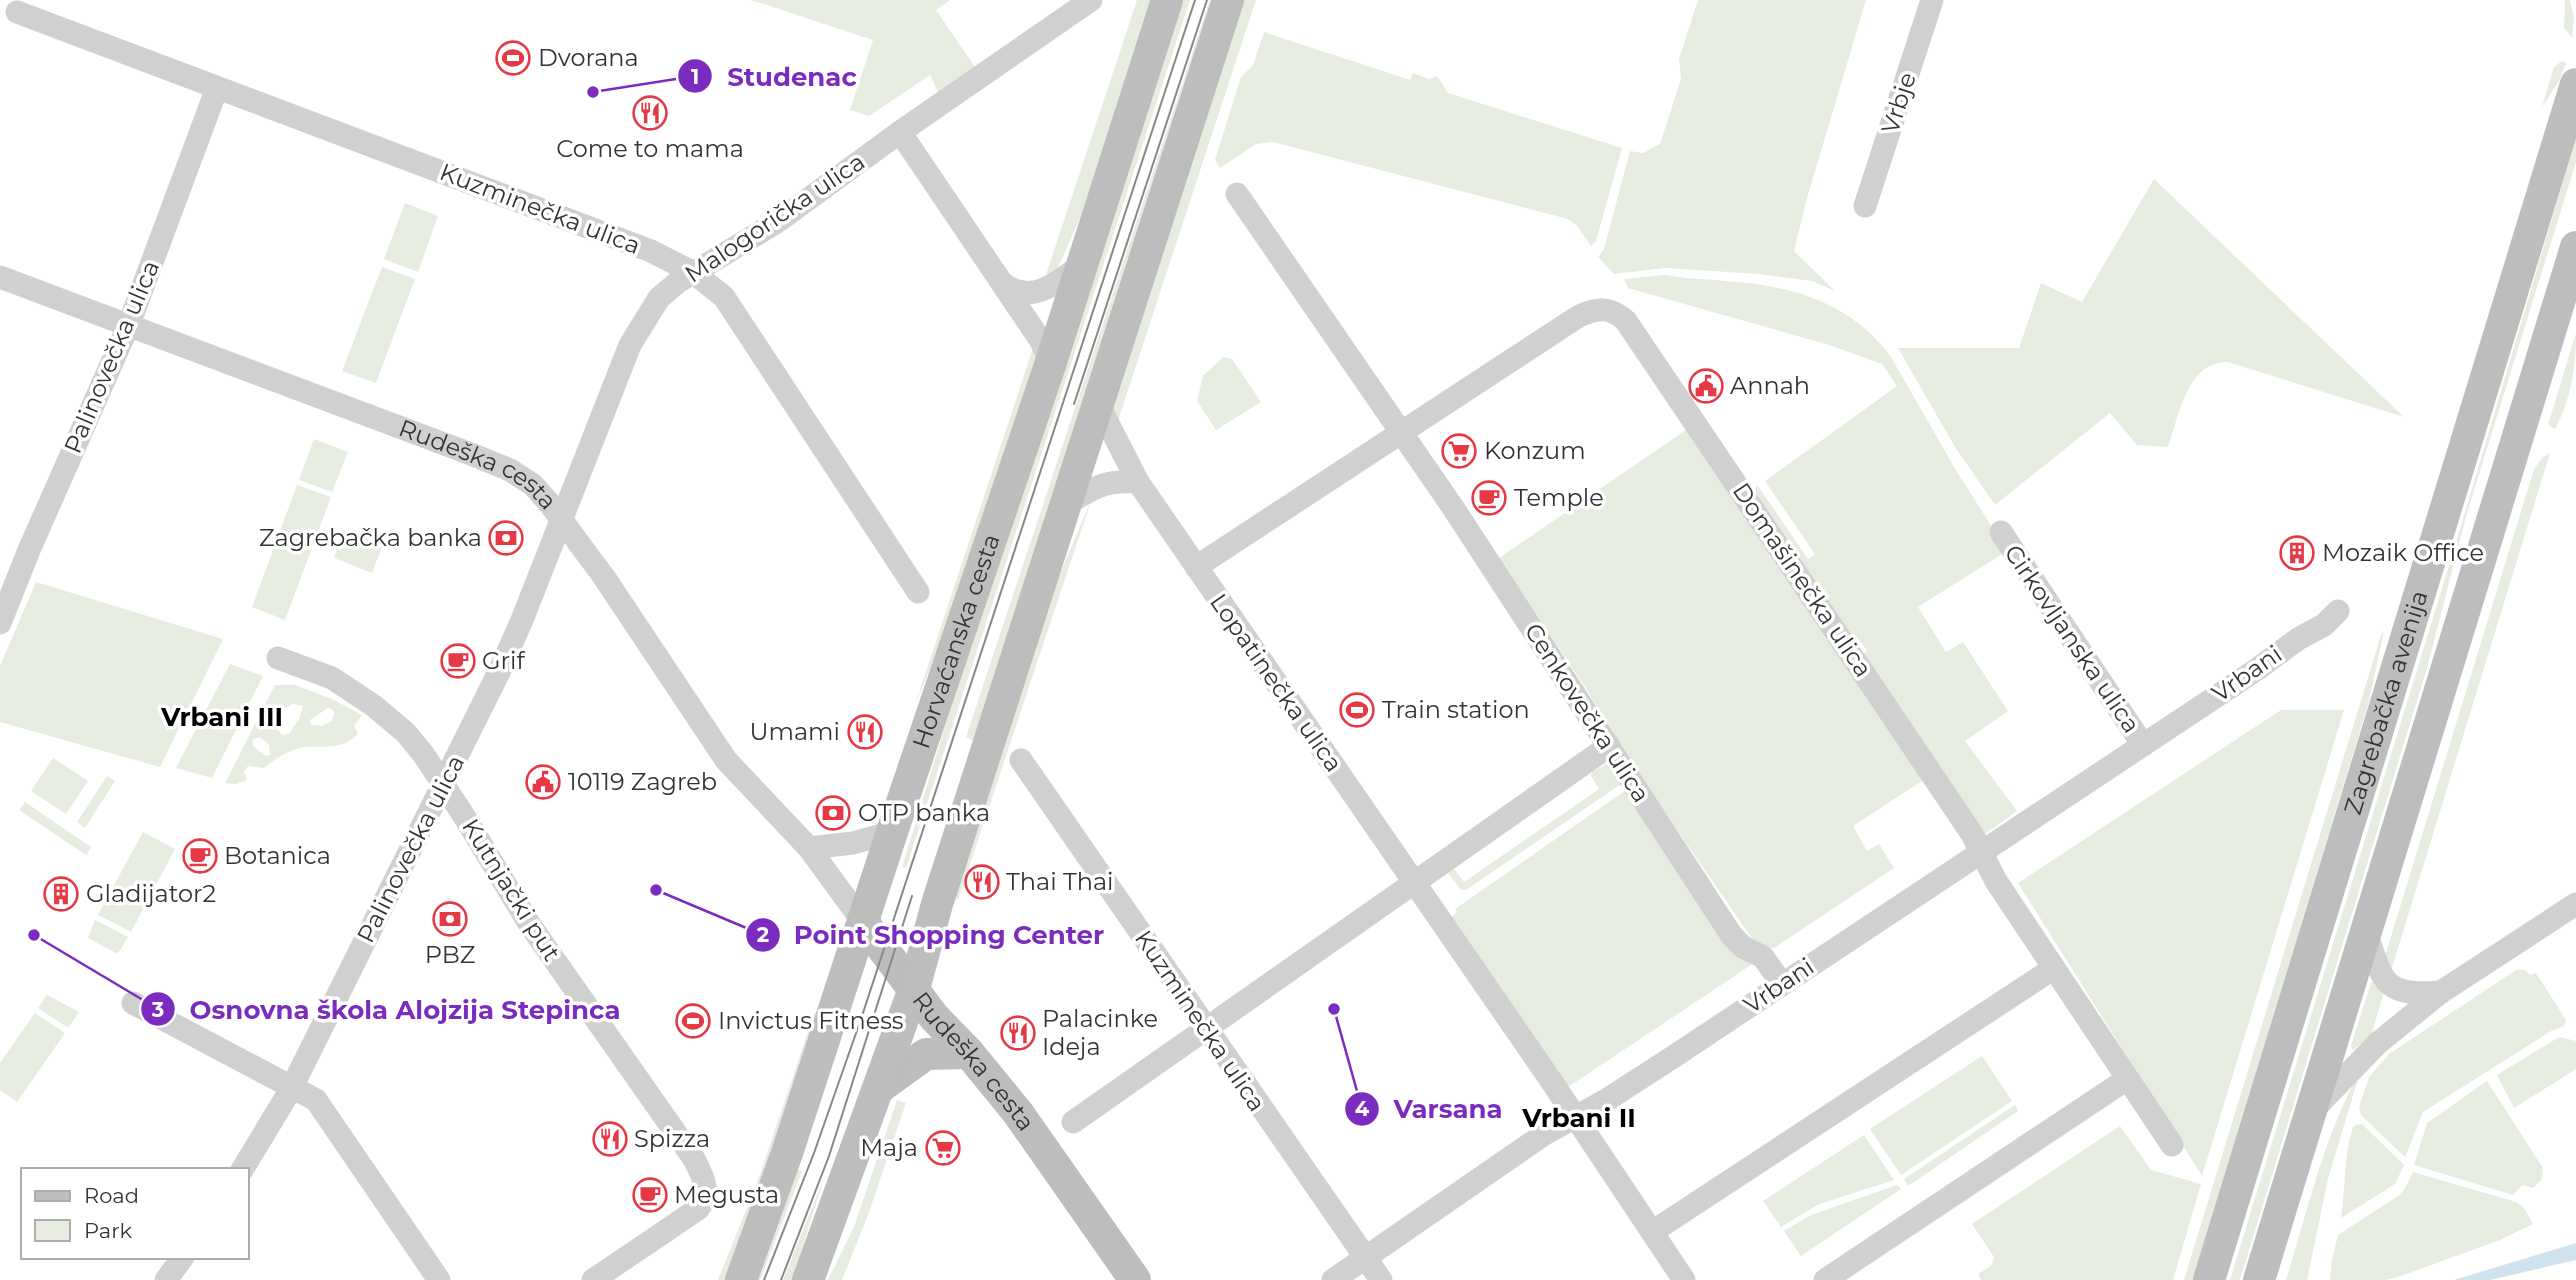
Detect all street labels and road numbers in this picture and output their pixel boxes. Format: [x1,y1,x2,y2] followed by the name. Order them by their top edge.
[1875,69,1922,137] street label: Vrbje
[679,147,870,288] street label: Malogorička ulica
[436,157,644,260] street label: Kuzminečka ulica
[58,256,165,458] street label: Palinovečka ulica
[395,413,563,515] street label: Rudeška cesta
[1727,477,1878,682] street label: Domašinečka ulica
[906,530,1006,752] street label: Horvaćanska cesta
[1999,539,2146,738] street label: Cirkovljanska ulica
[2338,587,2434,818] street label: Zagrebačka avenija
[1204,588,1349,777] street label: Lopatinečka ulica
[1519,618,1656,808] street label: Cenkovečka ulica
[2206,639,2287,708] street label: Vrbani
[351,750,470,947] street label: Palinovečka ulica
[456,813,567,966] street label: Kutnjački put
[1129,925,1272,1117] street label: Kuzminečka ulica
[1738,952,1819,1020] street label: Vrbani
[906,986,1041,1136] street label: Rudeška cesta

